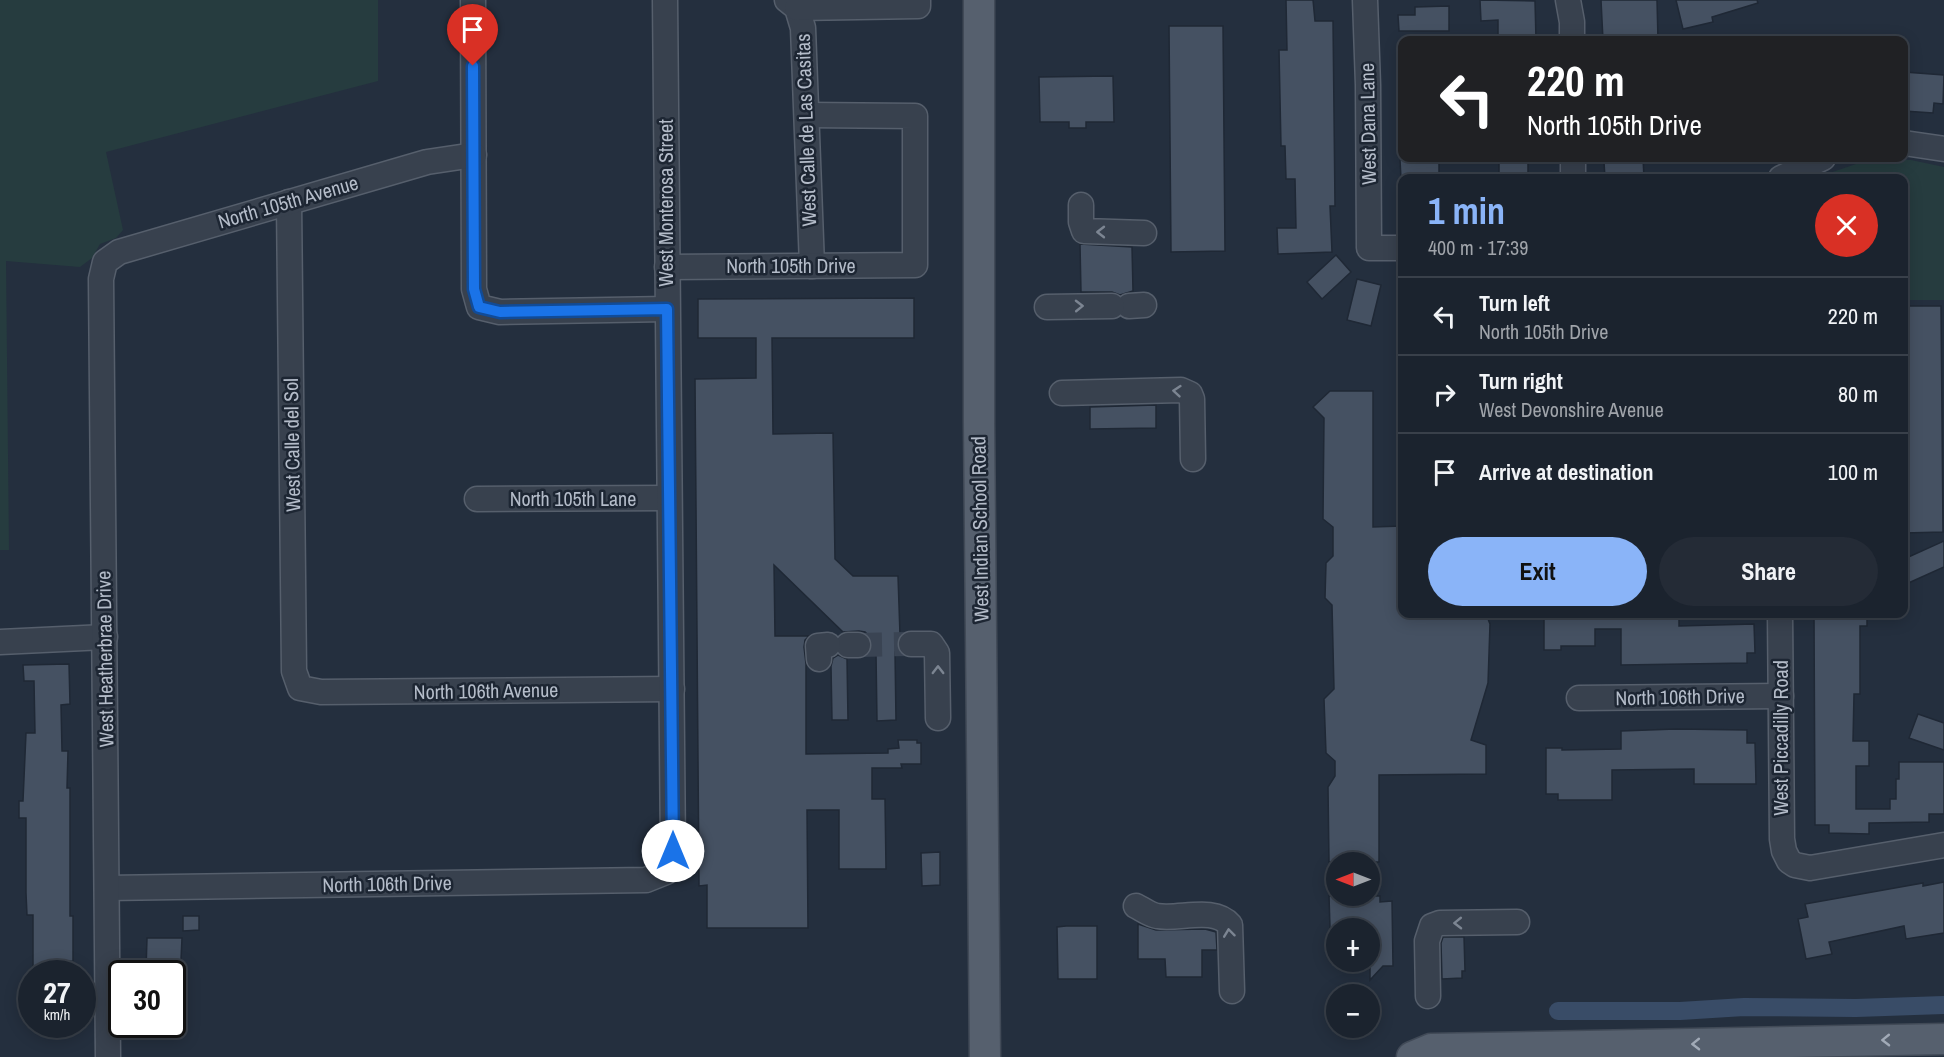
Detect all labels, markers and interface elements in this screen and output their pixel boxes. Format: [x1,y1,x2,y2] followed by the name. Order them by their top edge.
[447,4,498,66] pin
[456,13,489,46] icon: arrive
[789,33,822,227] street label: West Calle de Las Casitas
[1527,53,1625,109] text: 220 m
[1428,60,1506,138] icon: left
[1353,63,1382,185] street label: West Dana Lane
[1527,107,1702,143] text: North 105th Drive
[652,119,679,287] street label: West Monterosa Street
[215,169,361,234] street label: North 105th Avenue
[1428,187,1505,235] text: 1 min
[1815,194,1878,257] button: close
[1096,226,1105,238] one-way arrow
[1428,234,1528,261] text: 400 m · 17:39
[726,252,856,279] street label: North 105th Drive
[1479,288,1550,318] text: Turn left
[1075,300,1084,312] one-way arrow
[1428,300,1461,333] icon: left
[1828,301,1878,331] text: 220 m
[1479,318,1608,345] text: North 105th Drive
[1479,366,1563,396] text: Turn right
[277,378,306,512] street label: West Calle del Sol
[1428,378,1461,411] icon: right
[1838,379,1878,409] text: 80 m
[1172,385,1181,398] one-way arrow
[1479,396,1664,423] text: West Devonshire Avenue
[964,436,995,622] street label: West Indian School Road
[1428,456,1461,489] icon: arrive
[1479,457,1653,487] text: Arrive at destination
[1828,457,1878,487] text: 100 m
[510,485,636,512] street label: North 105th Lane
[1428,537,1647,606] button: Exit
[1659,537,1878,606] button: Share
[89,571,120,748] street label: West Heatherbrae Drive
[1767,660,1794,816] street label: West Piccadilly Road
[931,665,944,674] one-way arrow
[413,676,559,705] street label: North 106th Avenue
[1615,682,1745,711] street label: North 106th Drive
[641,819,705,883] position arrow
[1326,852,1380,906] north arrow
[1326,852,1380,1038] map controls
[322,869,452,898] street label: North 106th Drive
[1454,917,1463,929] one-way arrow
[1326,918,1380,972] button: +
[1223,928,1236,938] one-way arrow
[108,960,186,1038] speed limit sign: 30
[43,972,71,1012] text: 27
[1326,984,1380,1038] button: −
[44,1004,70,1025] text: km/h
[1881,1034,1890,1047] one-way arrow
[1692,1038,1701,1050] one-way arrow

